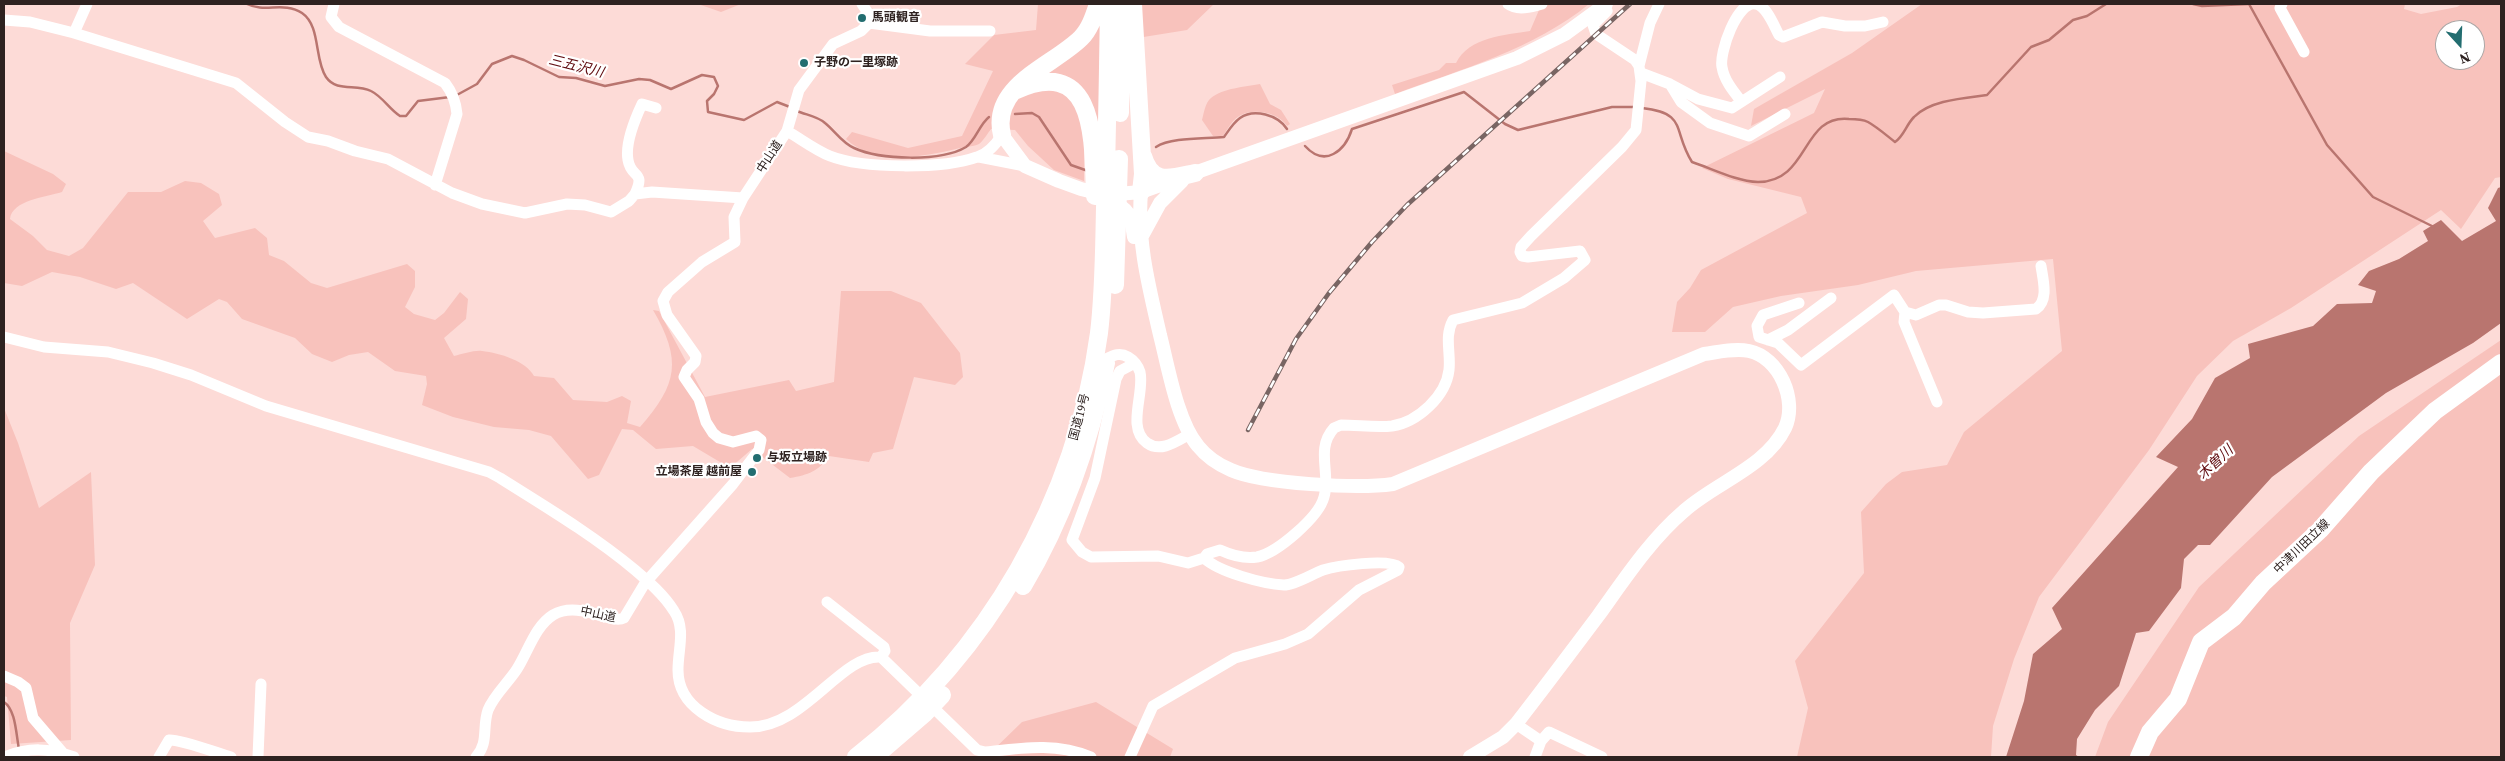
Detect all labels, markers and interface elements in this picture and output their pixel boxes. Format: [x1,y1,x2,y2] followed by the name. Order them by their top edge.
[872,11,920,25] place label: 馬頭観音
[856,12,868,24] marker: 馬頭観音
[2435,20,2485,70] north arrow
[2457,47,2473,69] text: N
[547,52,605,82] water label: 三五沢川
[814,56,898,70] place label: 子野の一里塚跡
[798,57,810,69] marker: 子野の一里塚跡
[754,138,786,176] street label: 中山道
[1067,392,1093,442] street label: 国道19号
[2195,443,2237,483] water label: 木曽川
[767,451,827,465] place label: 与坂立場跡
[751,452,763,464] marker: 与坂立場跡
[655,465,742,479] place label: 立場茶屋 越前屋
[746,466,758,478] marker: 立場茶屋 越前屋
[2271,517,2333,577] street label: 中津川田立線
[579,604,617,626] street label: 中山道

